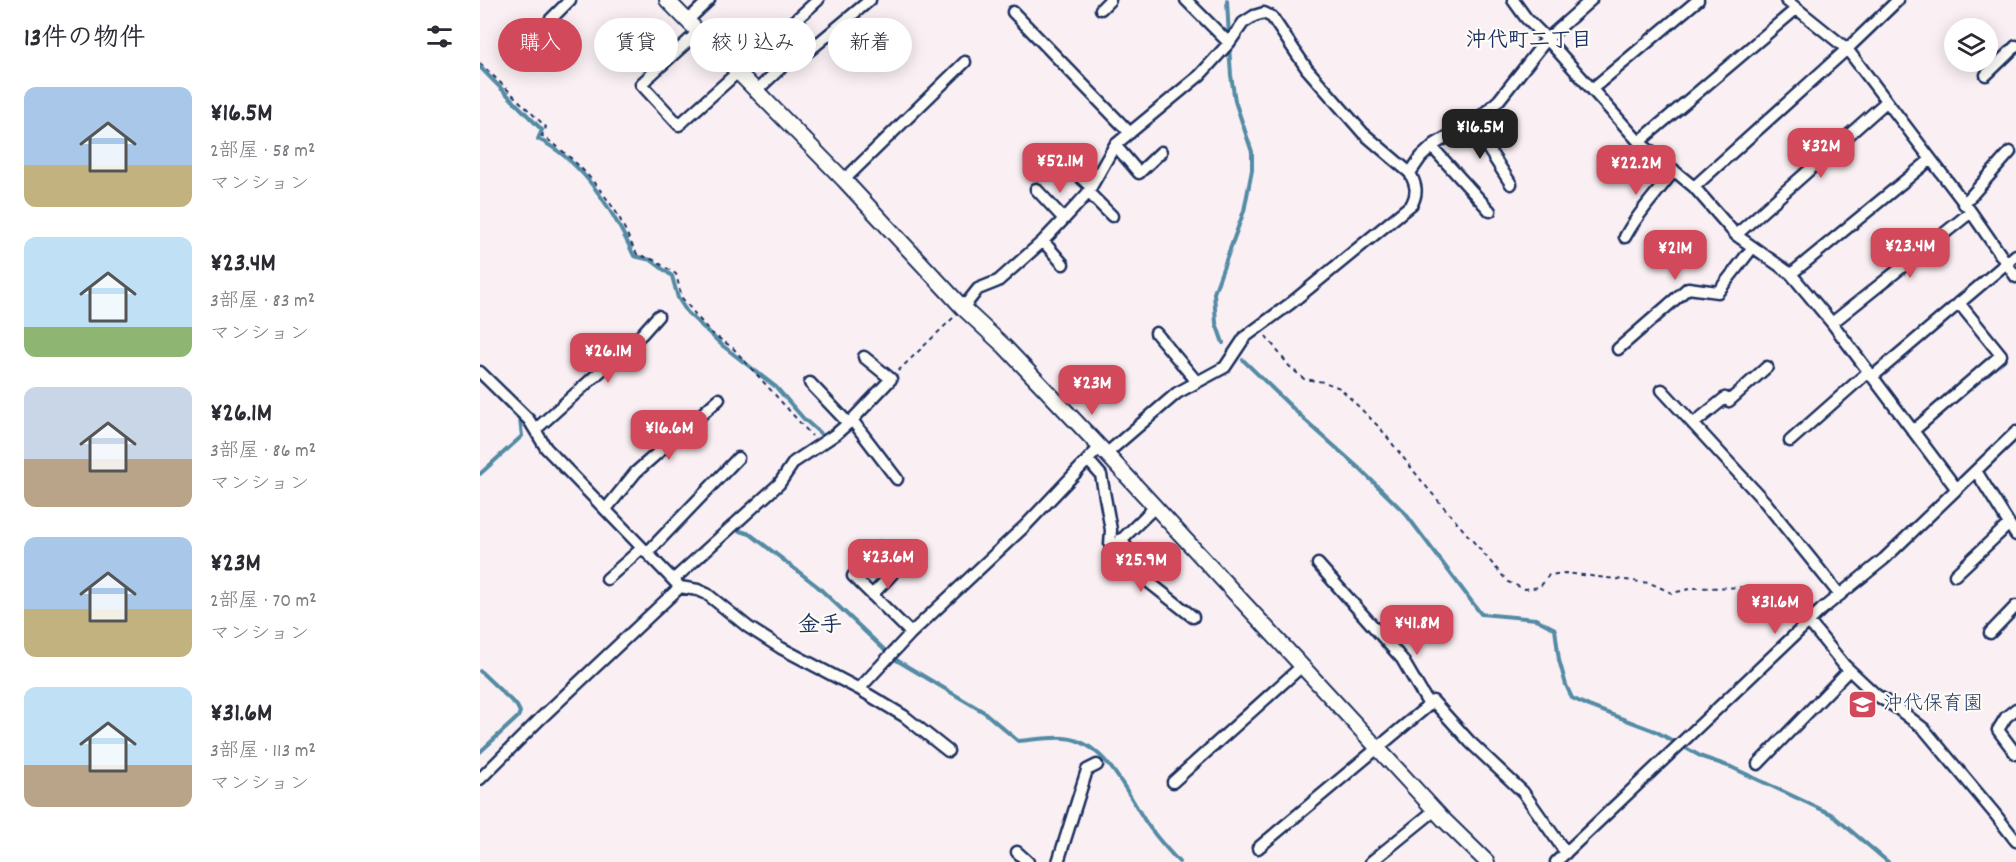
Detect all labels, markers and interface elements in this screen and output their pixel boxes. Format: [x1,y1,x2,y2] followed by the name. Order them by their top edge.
[498,18,582,72] chip: 購入
[594,18,678,72] chip: 賃貸
[690,18,816,72] chip: 絞り込み
[828,18,912,72] chip: 新着
[1944,18,1998,72] map controls
[1944,18,1998,72] button: layers
[423,20,456,53] icon: filters
[24,21,145,58] text: 13件の物件
[1466,27,1592,57] district label: 沖代町二丁目
[210,96,273,133] text: ¥16.5M
[1431,109,1529,160] pin: ¥16.5M
[72,111,144,183] icon: home
[1456,114,1504,142] text: ¥16.5M
[1785,128,1857,179] pin: ¥32M
[1801,133,1841,161] text: ¥32M
[210,138,315,166] text: 2部屋 · 58 m²
[1011,143,1109,194] pin: ¥52.1M
[1587,145,1685,196] pin: ¥22.2M
[1036,148,1084,176] text: ¥52.1M
[1611,150,1661,178] text: ¥22.2M
[210,171,309,199] text: マンション
[1861,228,1959,279] pin: ¥23.4M
[1639,230,1711,281] pin: ¥21M
[1885,233,1935,261] text: ¥23.4M
[1658,235,1692,263] text: ¥21M
[210,246,276,283] text: ¥23.4M
[72,261,144,333] icon: home
[210,288,315,316] text: 3部屋 · 83 m²
[210,321,309,349] text: マンション
[559,333,657,384] pin: ¥26.1M
[584,338,632,366] text: ¥26.1M
[1056,365,1128,416] pin: ¥23M
[1072,370,1112,398] text: ¥23M
[210,396,272,433] text: ¥26.1M
[620,410,718,461] pin: ¥16.6M
[72,411,144,483] icon: home
[645,415,693,443] text: ¥16.6M
[210,438,316,466] text: 3部屋 · 86 m²
[210,471,309,499] text: マンション
[839,539,937,590] pin: ¥23.6M
[1092,542,1190,593] pin: ¥25.9M
[862,544,914,572] text: ¥23.6M
[210,546,261,583] text: ¥23M
[1115,547,1167,575] text: ¥25.9M
[72,561,144,633] icon: home
[1726,584,1824,635] pin: ¥31.6M
[210,588,317,616] text: 2部屋 · 70 m²
[1751,589,1799,617] text: ¥31.6M
[1368,605,1466,656] pin: ¥41.8M
[1394,610,1440,638] text: ¥41.8M
[798,611,842,642] district label: 金手
[210,621,309,649] text: マンション
[1846,689,1878,721] school or university icon: 沖代保育園
[1883,691,1983,719] place label: 沖代保育園
[210,696,272,733] text: ¥31.6M
[72,711,144,783] icon: home
[210,738,316,766] text: 3部屋 · 113 m²
[210,771,309,799] text: マンション

